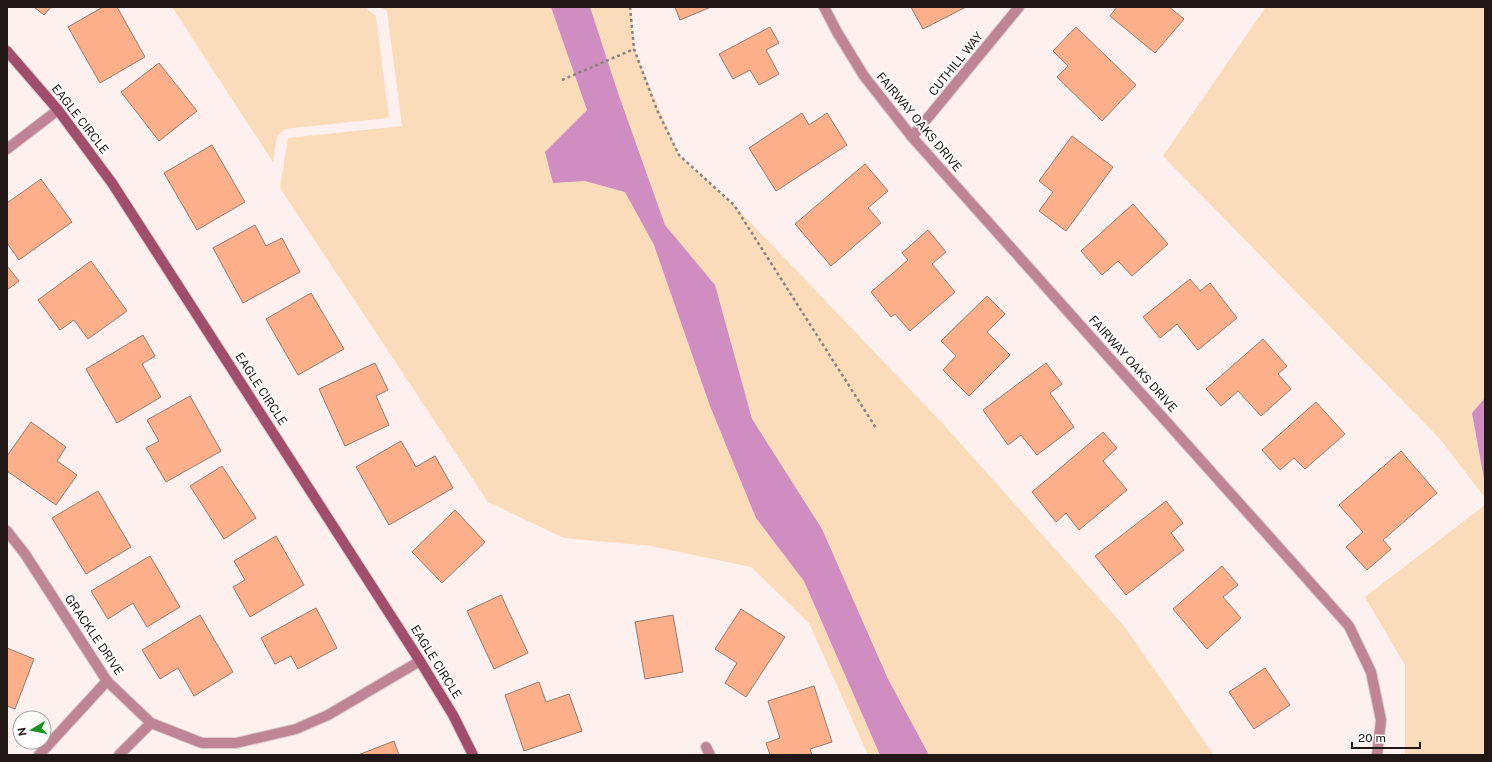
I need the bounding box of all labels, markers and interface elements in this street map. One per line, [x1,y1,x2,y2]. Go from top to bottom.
street label: CUTHILL WAY [926,29,986,99]
street label: FAIRWAY OAKS DRIVE [874,70,964,174]
street label: EAGLE CIRCLE [49,82,111,156]
street label: FAIRWAY OAKS DRIVE [1086,313,1180,415]
street label: EAGLE CIRCLE [232,350,290,428]
street label: GRACKLE DRIVE [62,592,126,678]
street label: EAGLE CIRCLE [408,623,464,701]
north arrow [12,710,52,750]
scale bar [1352,724,1420,750]
text: N [15,726,29,737]
text: 20 m [1358,731,1386,745]

